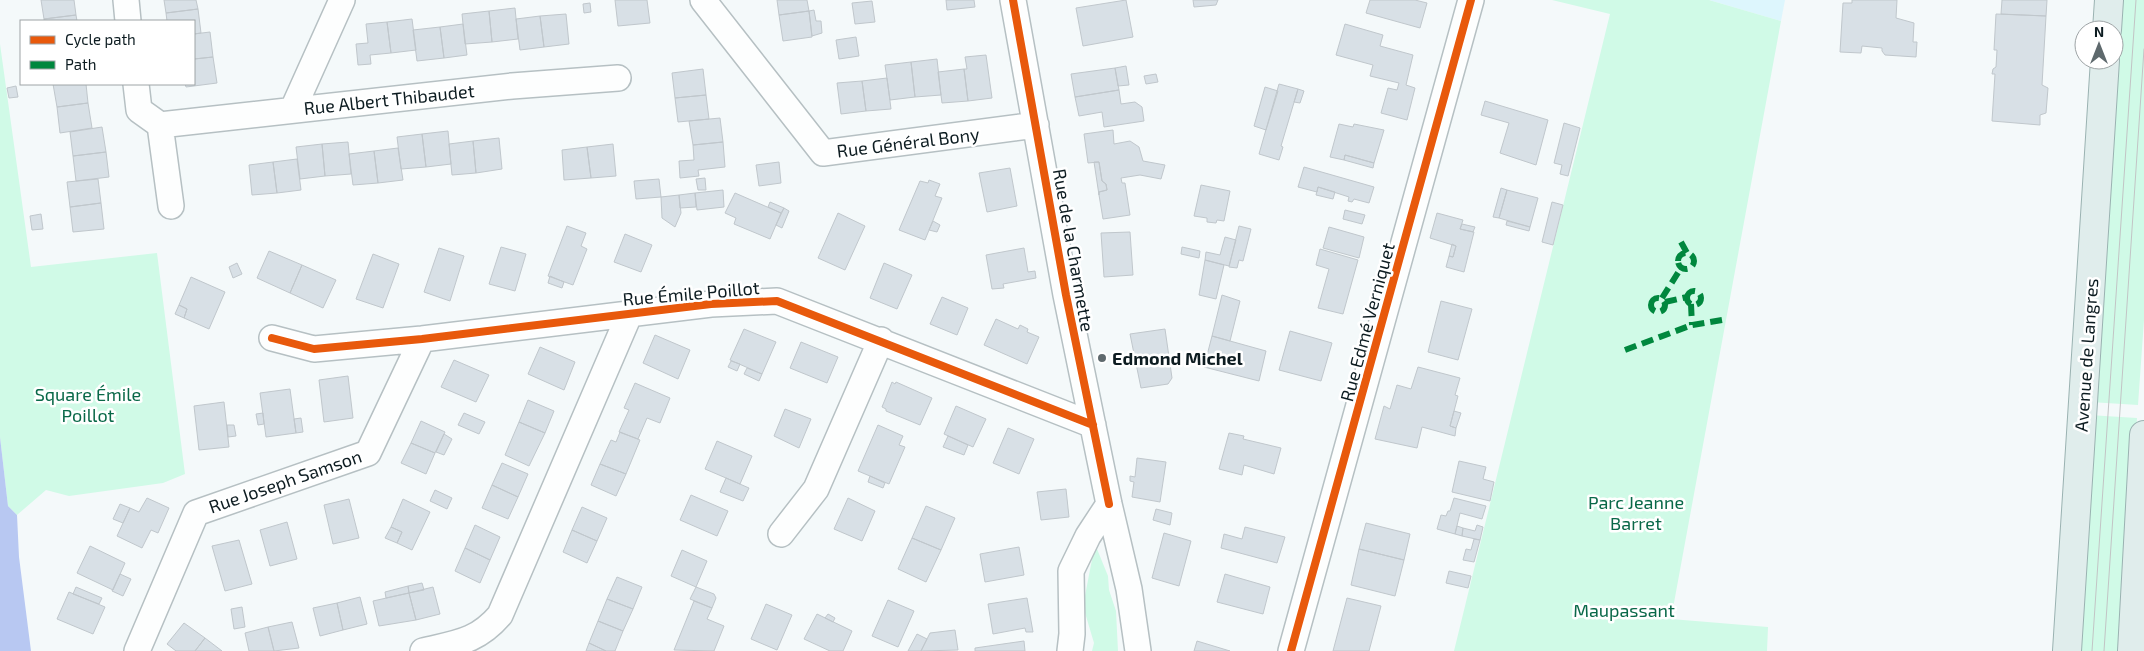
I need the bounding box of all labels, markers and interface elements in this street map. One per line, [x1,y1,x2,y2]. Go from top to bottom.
legend [20,20,195,85]
north arrow [2074,20,2124,70]
text: N [2094,23,2104,40]
text: Cycle path [65,30,136,48]
text: Path [65,55,96,73]
street label: Rue Albert Thibaudet [303,79,476,119]
street label: Rue Général Bony [835,122,981,162]
street label: Rue de la Charmette [1049,167,1099,333]
street label: Rue Edmé Verniquet [1335,240,1399,404]
street label: Rue Émile Poillot [622,276,761,310]
street label: Avenue de Langres [2070,278,2102,432]
place label: Edmond Michel [1112,347,1243,369]
marker: Edmond Michel [1096,352,1108,364]
park label: Square Émile Poillot [35,383,141,426]
street label: Rue Joseph Samson [206,444,364,518]
park label: Parc Jeanne Barret [1588,491,1684,534]
park label: Maupassant [1573,599,1675,621]

